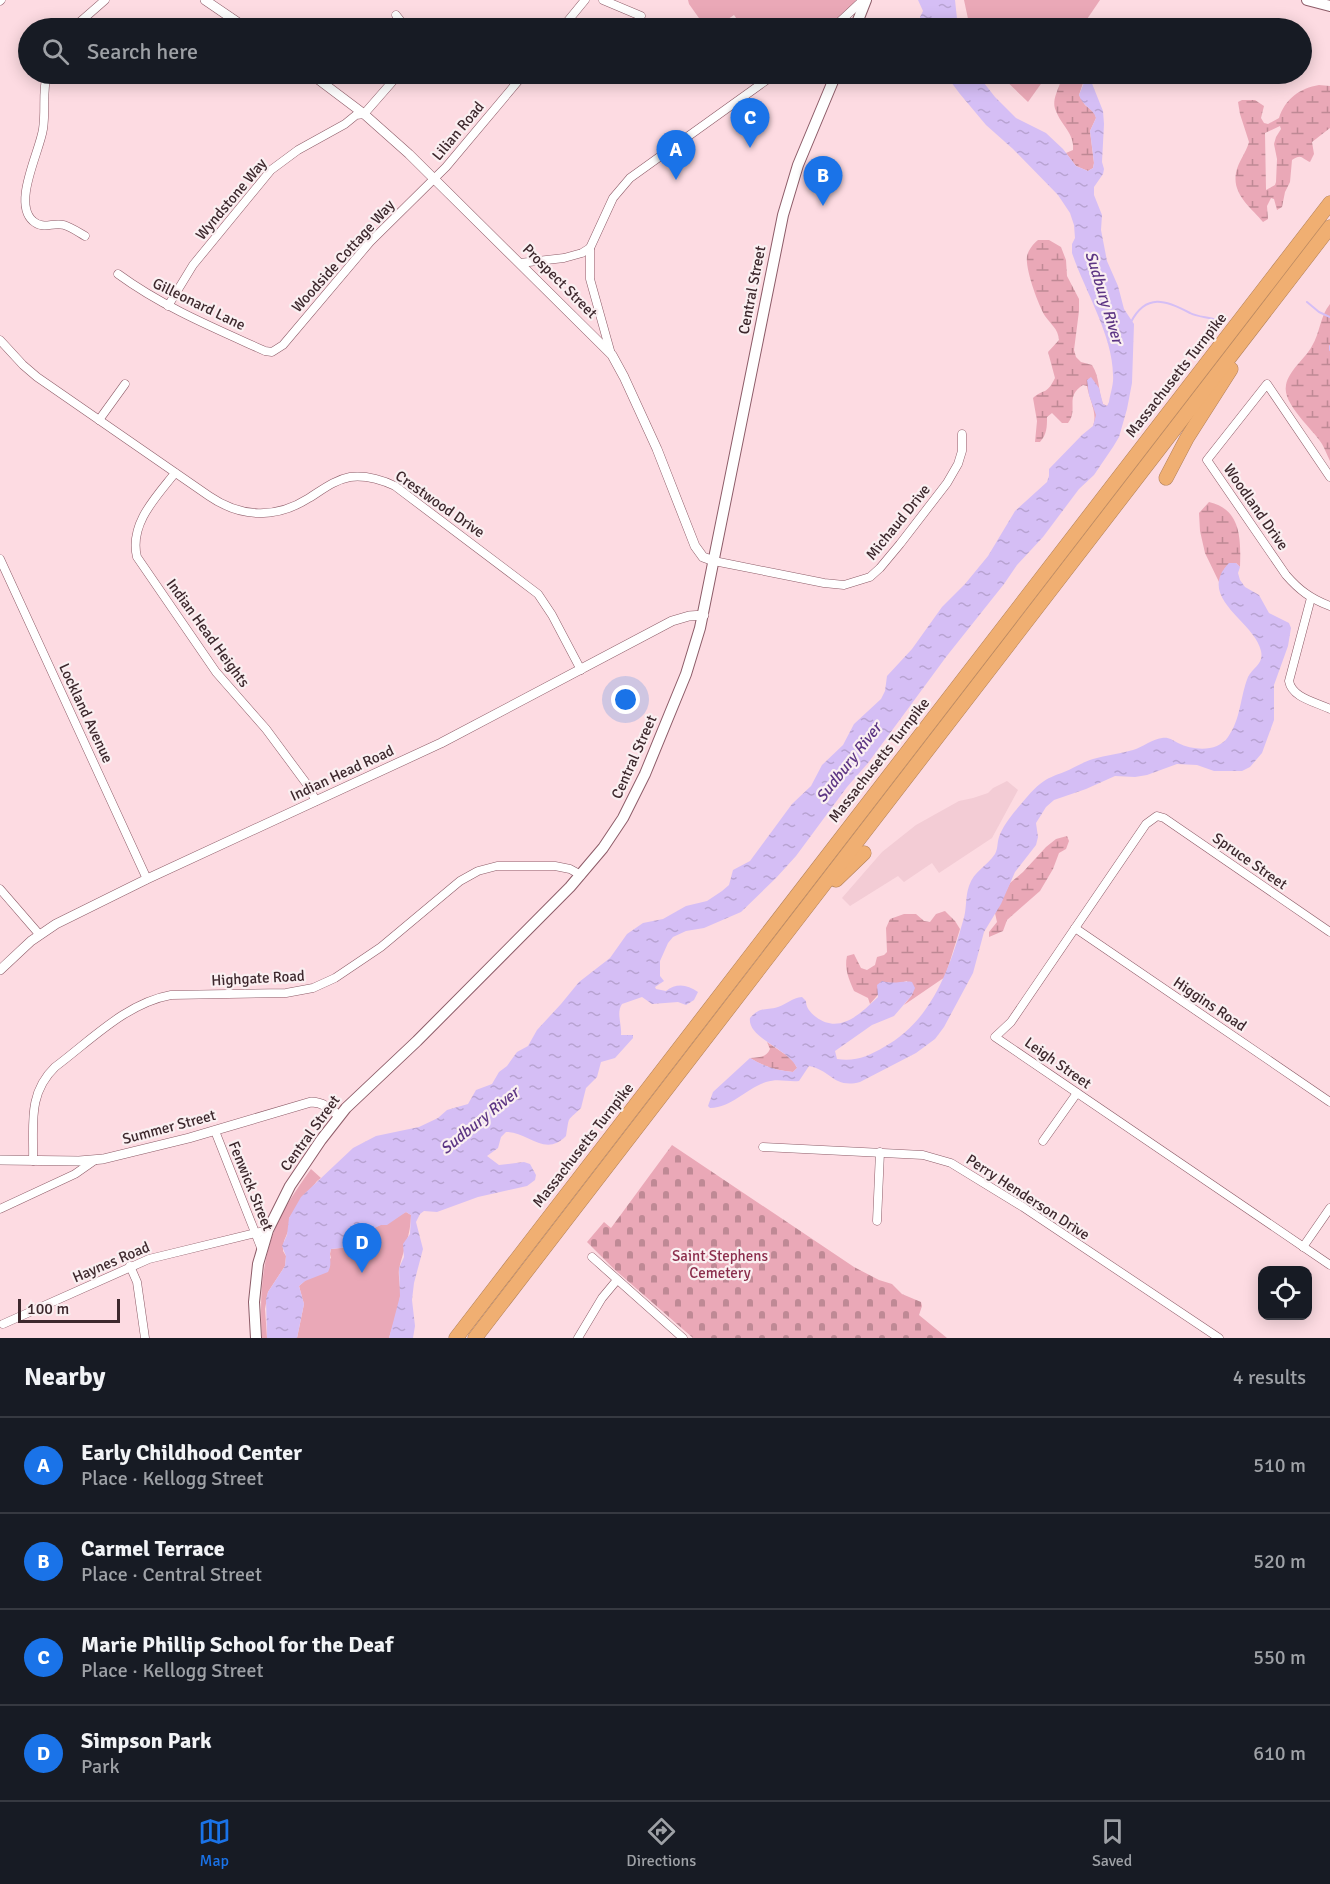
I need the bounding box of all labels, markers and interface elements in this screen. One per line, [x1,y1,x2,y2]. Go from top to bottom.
search box [18,18,1312,84]
icon: search [39,35,72,68]
text: Search here [87,38,198,65]
street label: Lilian Road [428,98,488,164]
pin: C [730,98,770,148]
pin: A [656,130,696,180]
street label: Wyndstone Way [192,155,270,243]
pin: B [804,156,842,206]
street label: Woodside Cottage Way [288,196,398,316]
street label: Prospect Street [519,240,601,322]
street label: Central Street [735,244,769,336]
water label: Sudbury River [1081,249,1128,348]
street label: Gilleonard Lane [150,274,248,334]
street label: Massachusetts Turnpike [1122,309,1230,441]
street label: Woodland Drive [1220,461,1292,553]
street label: Crestwood Drive [392,467,488,541]
street label: Michaud Drive [862,481,934,563]
street label: Indian Head Heights [163,575,254,691]
street label: Lockland Avenue [55,660,117,766]
your location [611,685,640,714]
street label: Massachusetts Turnpike [825,694,933,826]
street label: Central Street [608,712,660,802]
water label: Sudbury River [812,717,887,806]
street label: Indian Head Road [287,741,397,805]
street label: Spruce Street [1209,829,1291,893]
street label: Highgate Road [211,967,305,989]
street label: Higgins Road [1170,973,1250,1035]
street label: Leigh Street [1021,1033,1095,1093]
street label: Massachusetts Turnpike [529,1079,637,1211]
water label: Sudbury River [436,1082,525,1159]
street label: Central Street [276,1091,344,1175]
street label: Summer Street [120,1106,218,1148]
street label: Fenwick Street [225,1139,277,1233]
street label: Perry Henderson Drive [963,1150,1093,1244]
pin: D [342,1224,382,1273]
street label: Haynes Road [70,1238,152,1286]
park label: Saint Stephens Cemetery [672,1247,768,1282]
map controls [1258,1266,1312,1320]
button: locate [1258,1266,1312,1320]
scale bar [18,1296,120,1324]
text: 100 m [27,1299,69,1319]
text: Nearby [24,1361,105,1393]
text: 4 results [1233,1365,1306,1390]
text: Early Childhood Center [81,1439,302,1466]
text: A [37,1453,50,1478]
text: 510 m [1253,1453,1306,1478]
text: Place · Kellogg Street [81,1466,263,1491]
text: Carmel Terrace [81,1535,225,1562]
text: B [37,1549,50,1574]
text: 520 m [1253,1549,1306,1574]
text: Place · Central Street [81,1562,262,1587]
text: Marie Phillip School for the Deaf [81,1631,393,1658]
text: C [37,1645,50,1670]
text: 550 m [1253,1645,1306,1670]
text: Place · Kellogg Street [81,1658,263,1683]
text: Simpson Park [81,1727,212,1754]
text: D [37,1741,50,1766]
text: 610 m [1253,1741,1306,1766]
text: Park [81,1754,119,1779]
tab: Map [198,1815,231,1871]
tab: Directions [626,1815,696,1871]
tab: Saved [1092,1815,1132,1871]

